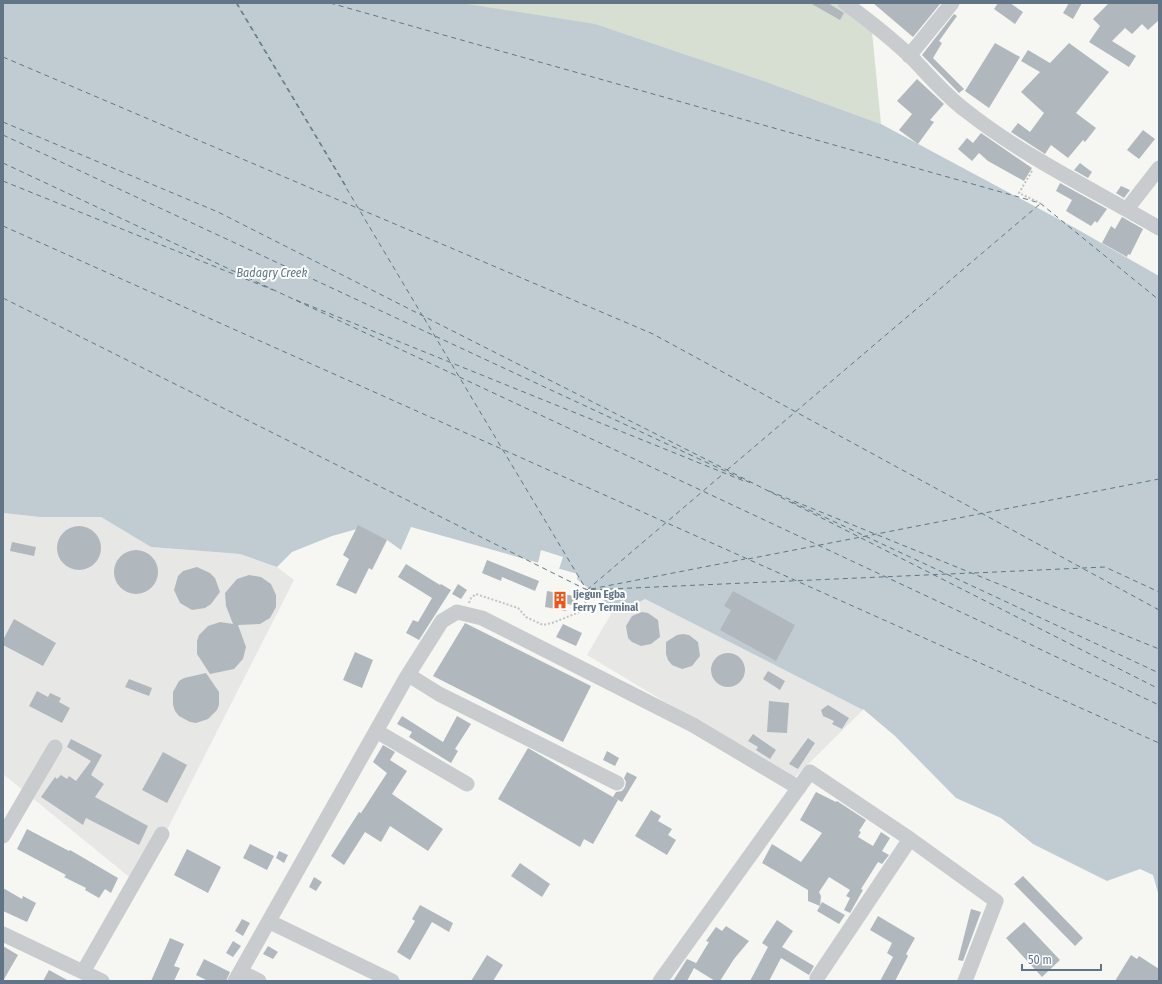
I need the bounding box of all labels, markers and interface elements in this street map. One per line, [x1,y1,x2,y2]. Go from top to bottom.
water label: Badagry Creek [237,266,308,280]
place label: Ijegun Egba Ferry Terminal [573,588,639,614]
building icon: Ijegun Egba Ferry Terminal [550,590,570,610]
scale bar [1022,946,1101,972]
text: 50 m [1028,953,1052,967]

